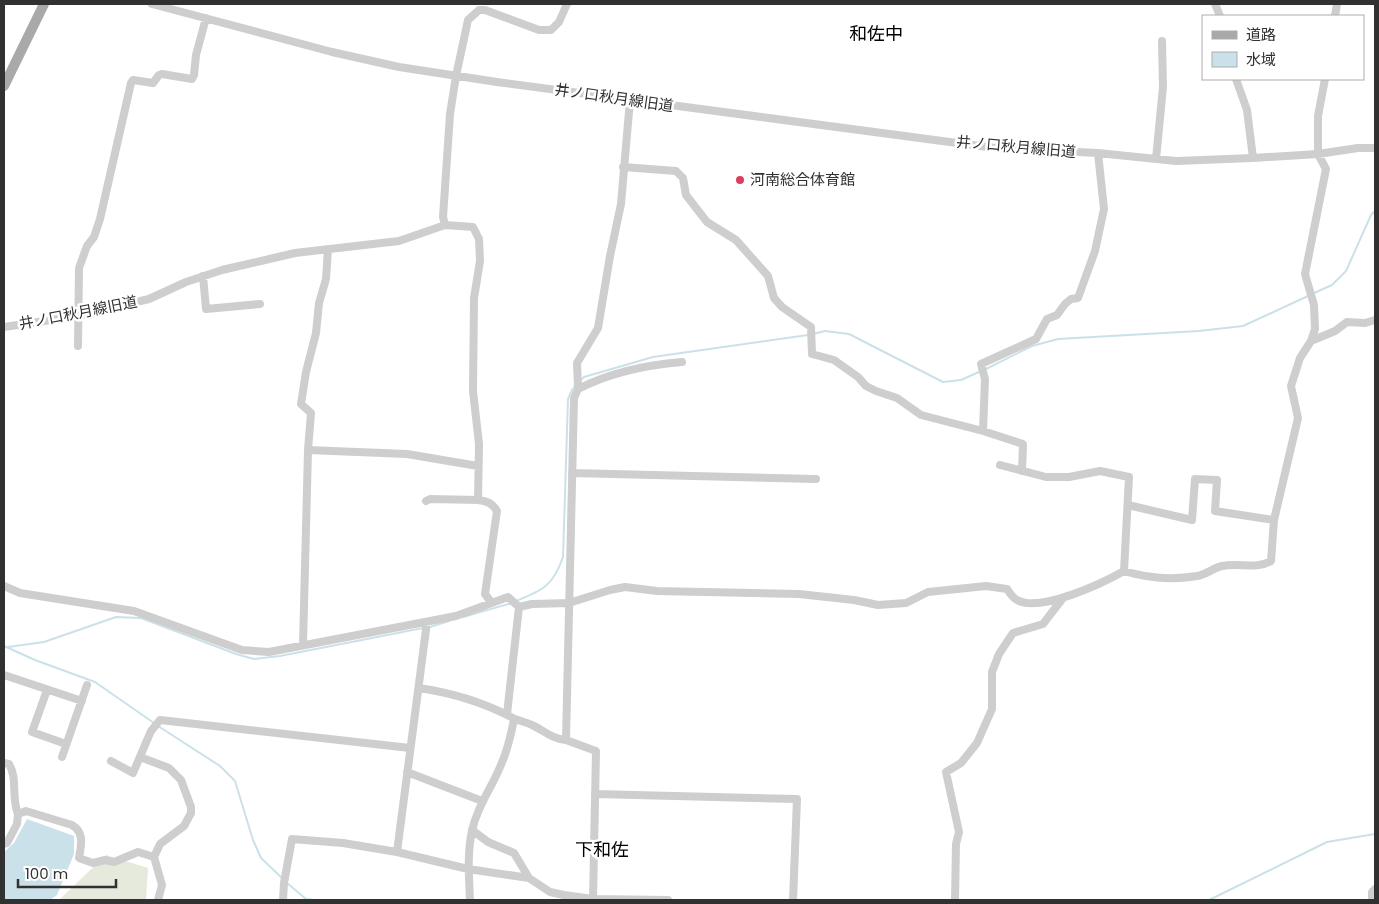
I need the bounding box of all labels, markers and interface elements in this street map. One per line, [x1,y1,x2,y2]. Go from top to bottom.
legend [1202,15,1364,80]
district label: 和佐中 [849,21,903,46]
text: 道路 [1246,24,1276,45]
text: 水域 [1246,49,1276,70]
street label: 井ノ口秋月線旧道 [553,79,675,116]
street label: 井ノ口秋月線旧道 [955,131,1077,162]
place label: 河南総合体育館 [750,169,855,190]
marker: 河南総合体育館 [734,174,746,186]
street label: 井ノ口秋月線旧道 [17,291,139,334]
district label: 下和佐 [575,837,629,862]
scale bar [18,856,115,888]
text: 100 m [25,863,68,884]

